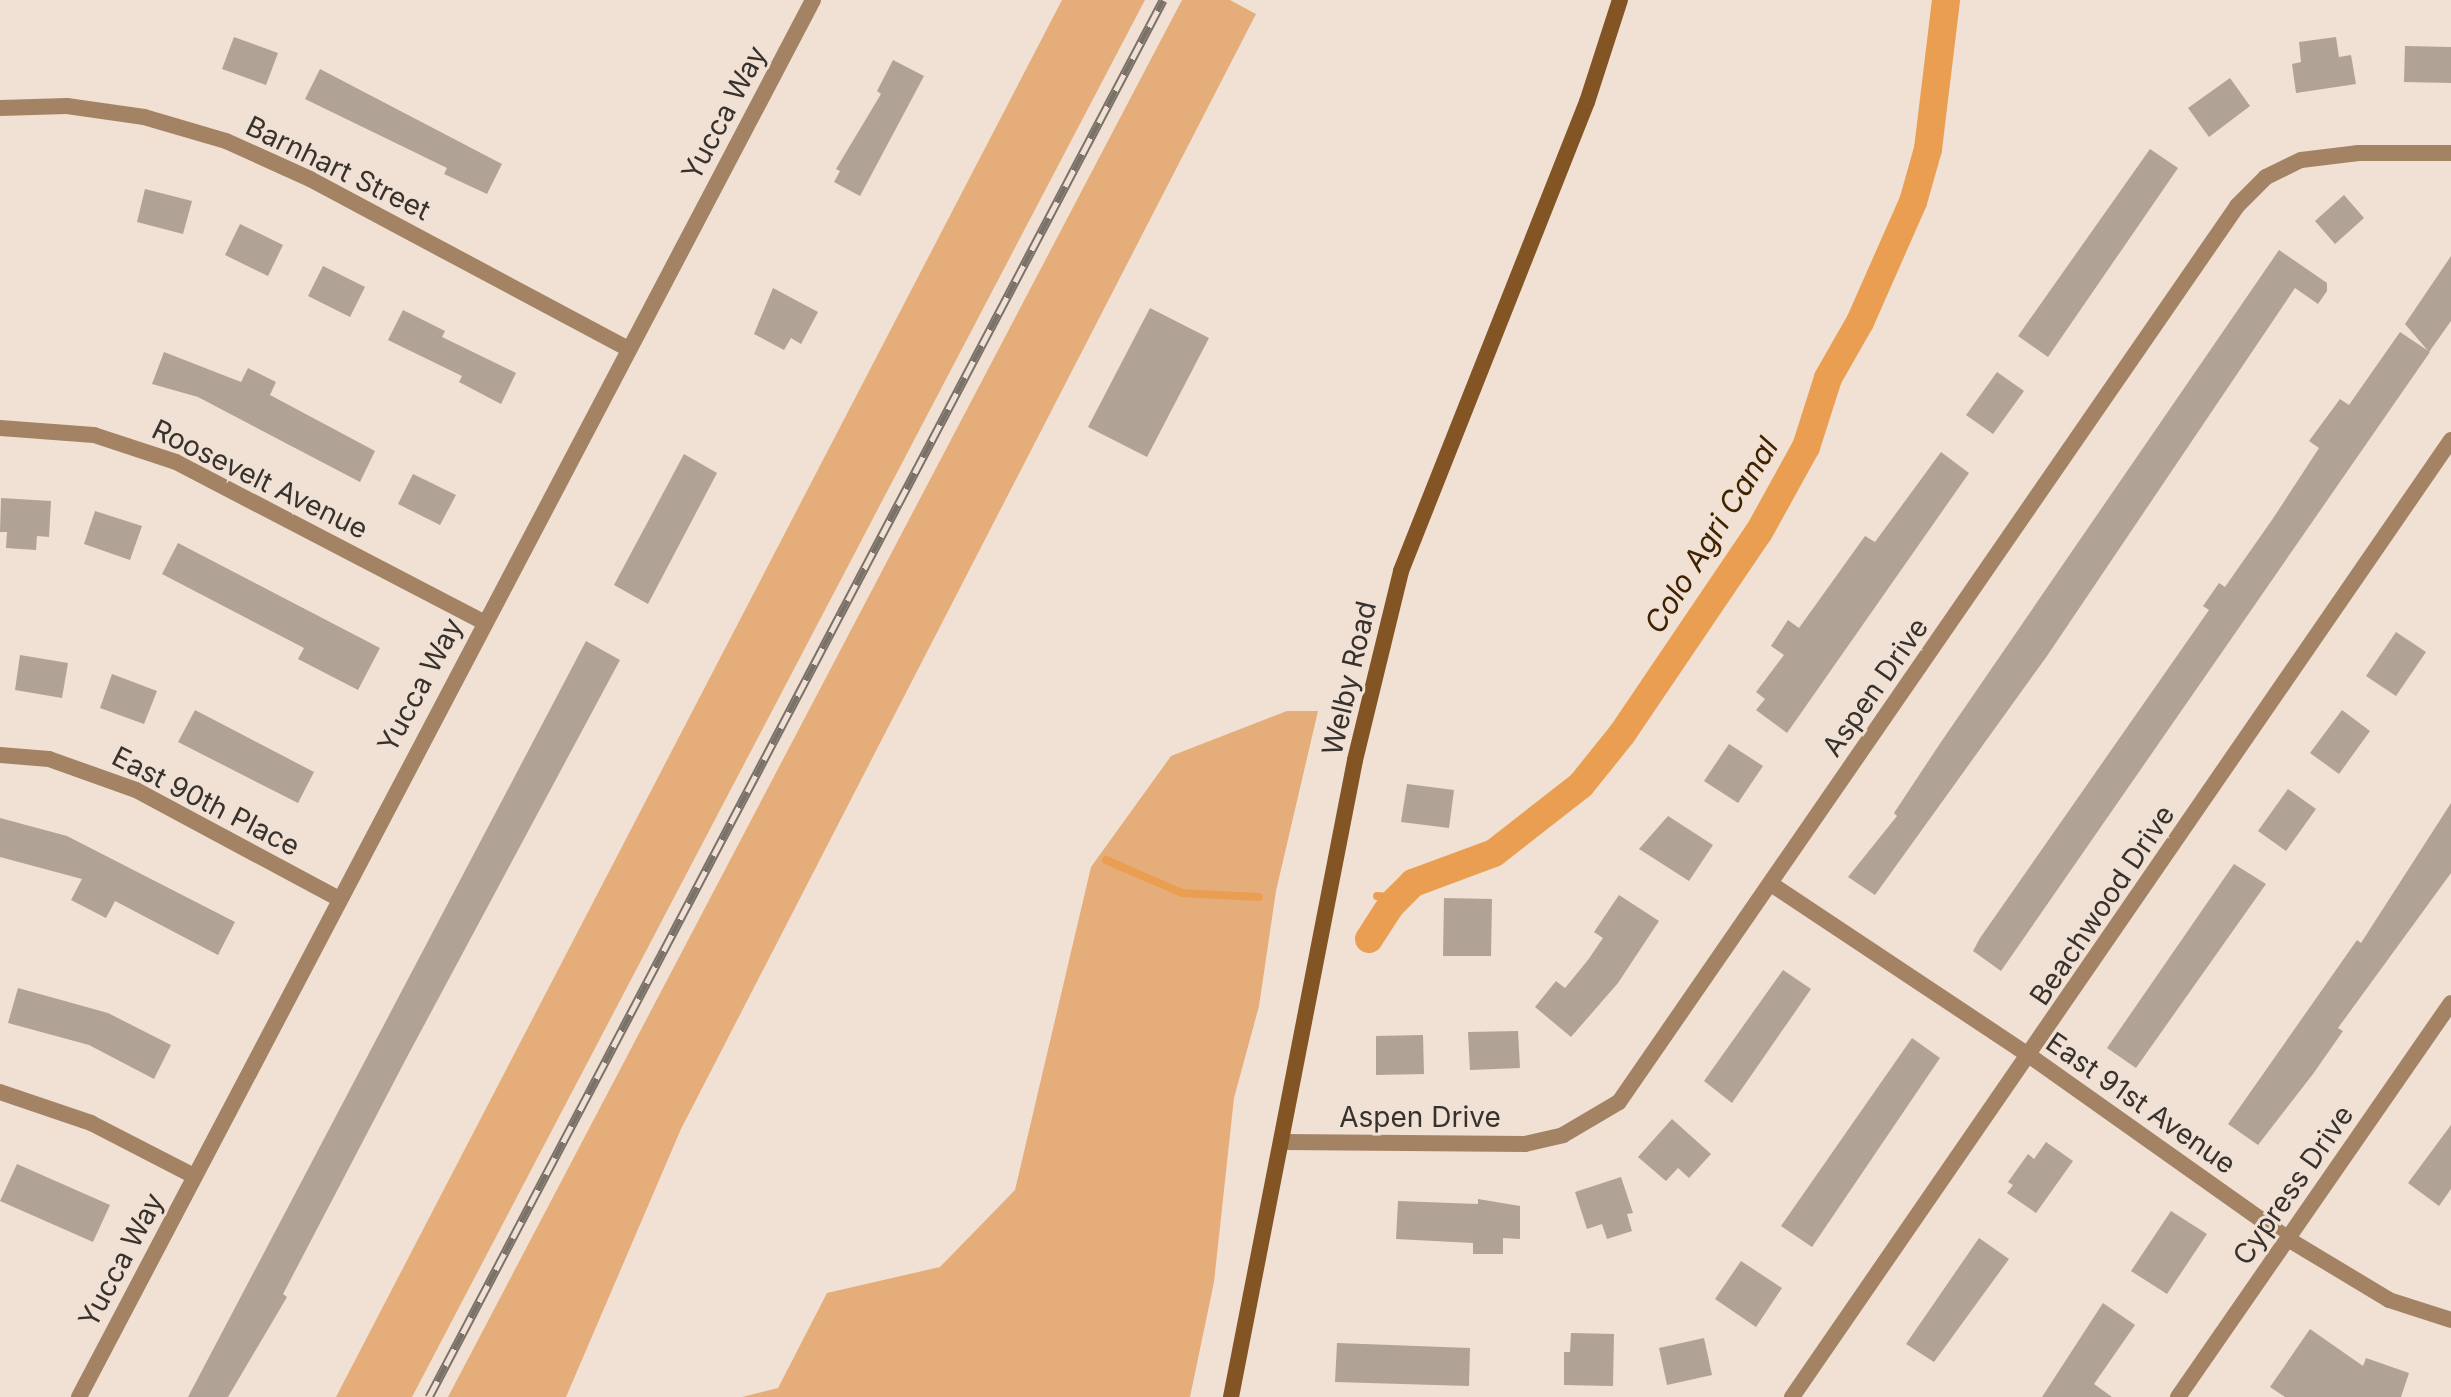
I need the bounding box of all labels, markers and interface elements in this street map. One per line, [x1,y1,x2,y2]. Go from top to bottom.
street label: Yucca Way [675,40,773,186]
street label: Barnhart Street [240,109,436,227]
street label: Roosevelt Avenue [147,412,373,546]
water label: Colo Agri Canal [1636,431,1786,639]
street label: Welby Road [1315,598,1383,758]
street label: Aspen Drive [1815,611,1935,763]
street label: Yucca Way [371,612,469,758]
street label: East 90th Place [107,739,305,863]
street label: Beachwood Drive [2023,799,2181,1011]
street label: East 91st Avenue [2040,1025,2242,1181]
street label: Cypress Drive [2226,1099,2360,1271]
street label: Aspen Drive [1339,1100,1501,1134]
street label: Yucca Way [72,1187,170,1333]

